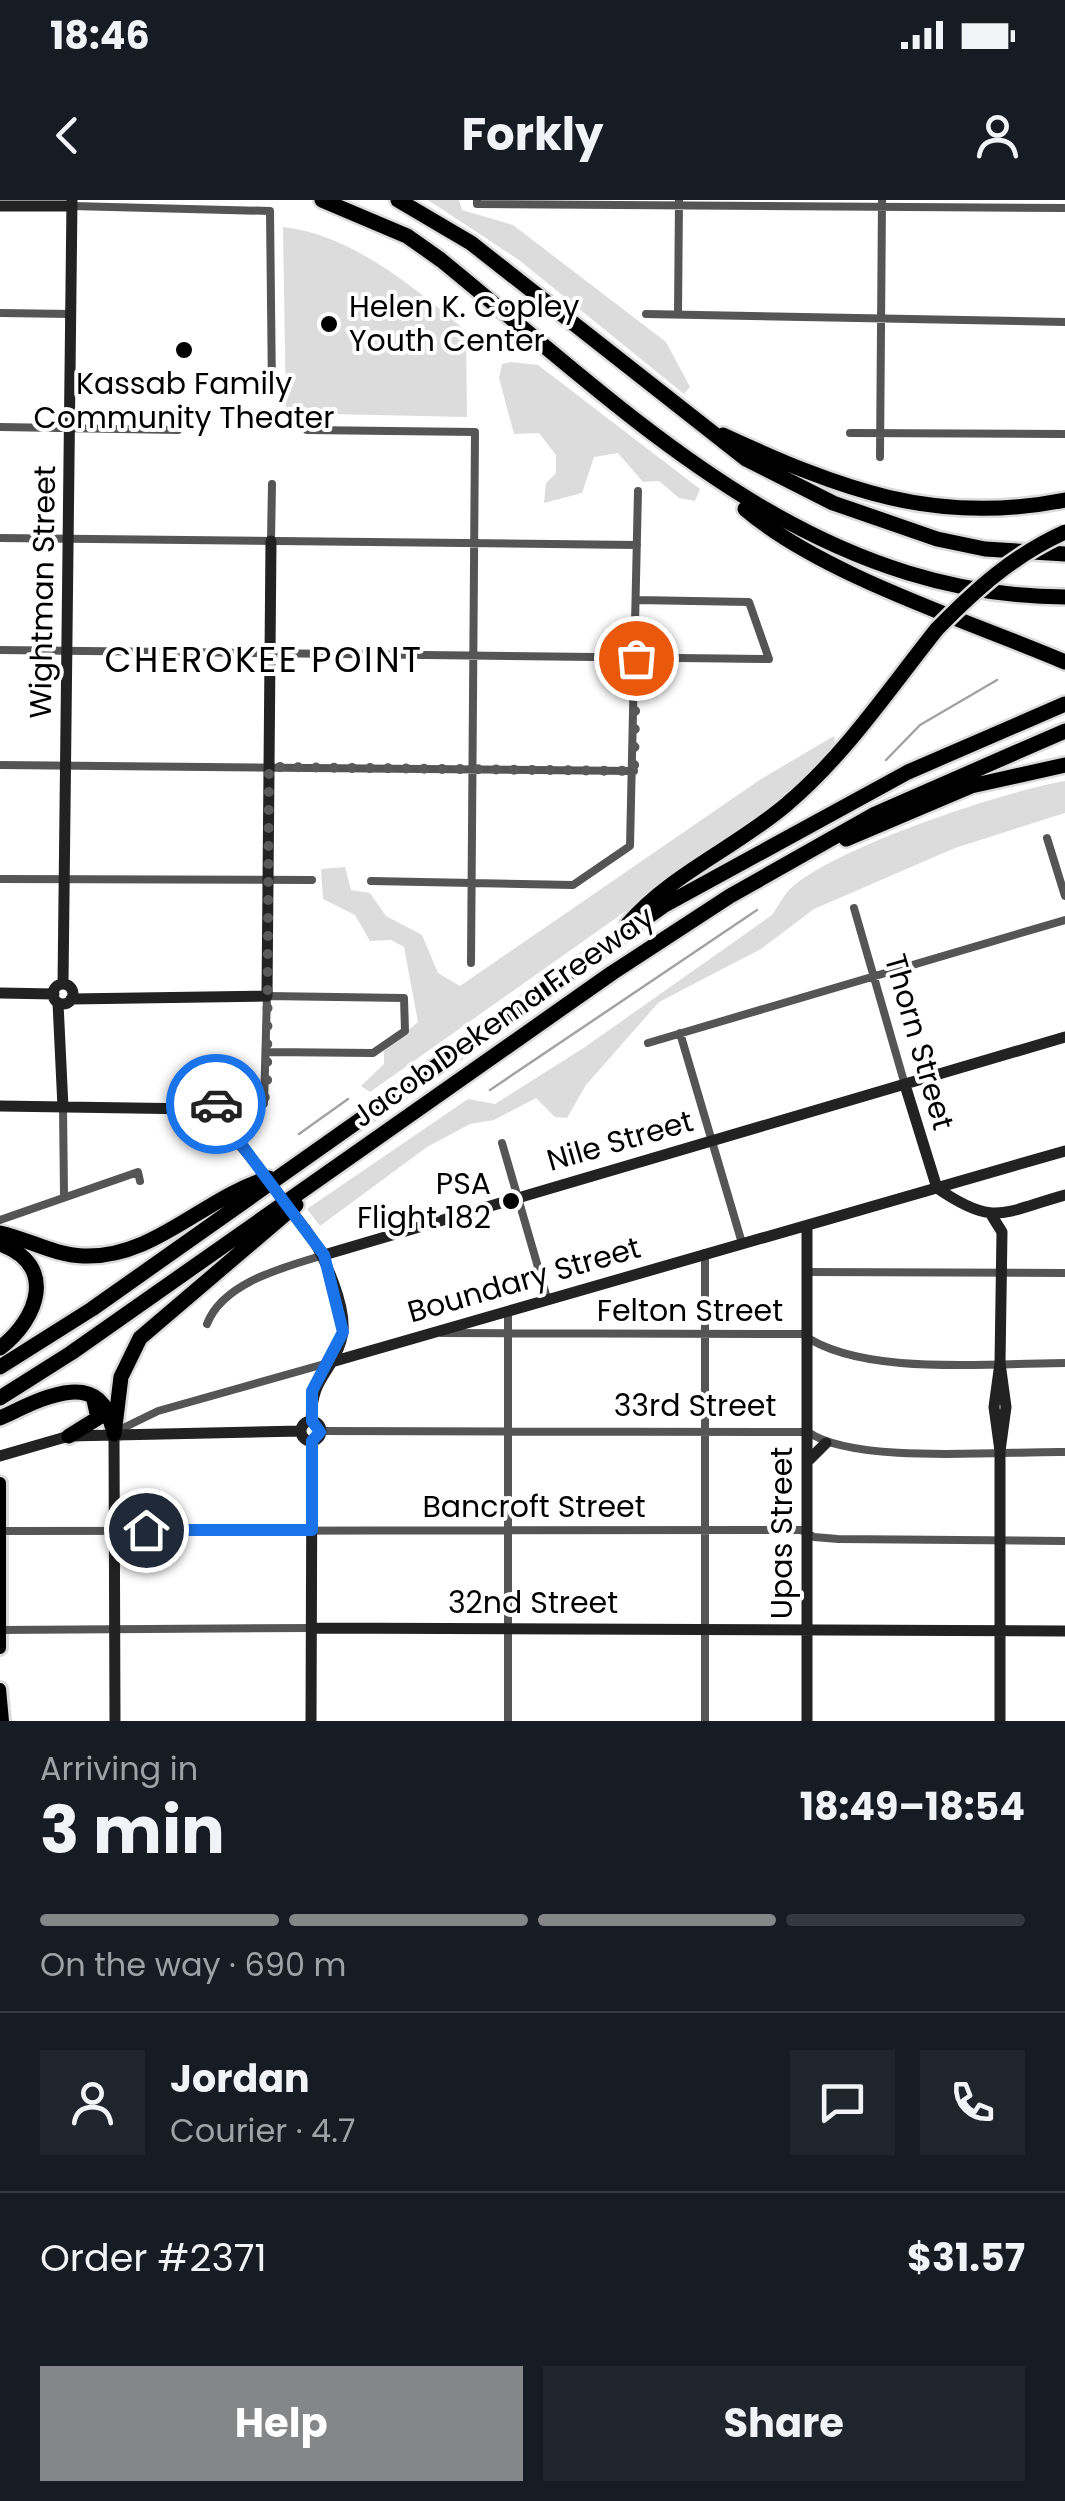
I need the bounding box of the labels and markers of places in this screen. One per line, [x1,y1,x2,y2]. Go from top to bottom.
place label: Helen K. Copley Youth Center [349,285,579,362]
marker: Helen K. Copley Youth Center [318,313,340,335]
marker: Kassab Family Community Theater [173,339,195,361]
place label: Kassab Family Community Theater [34,362,334,439]
pin [594,616,679,701]
place label: PSA Flight 182 [357,1162,491,1239]
marker: PSA Flight 182 [500,1190,522,1212]
pin [104,1488,189,1573]

